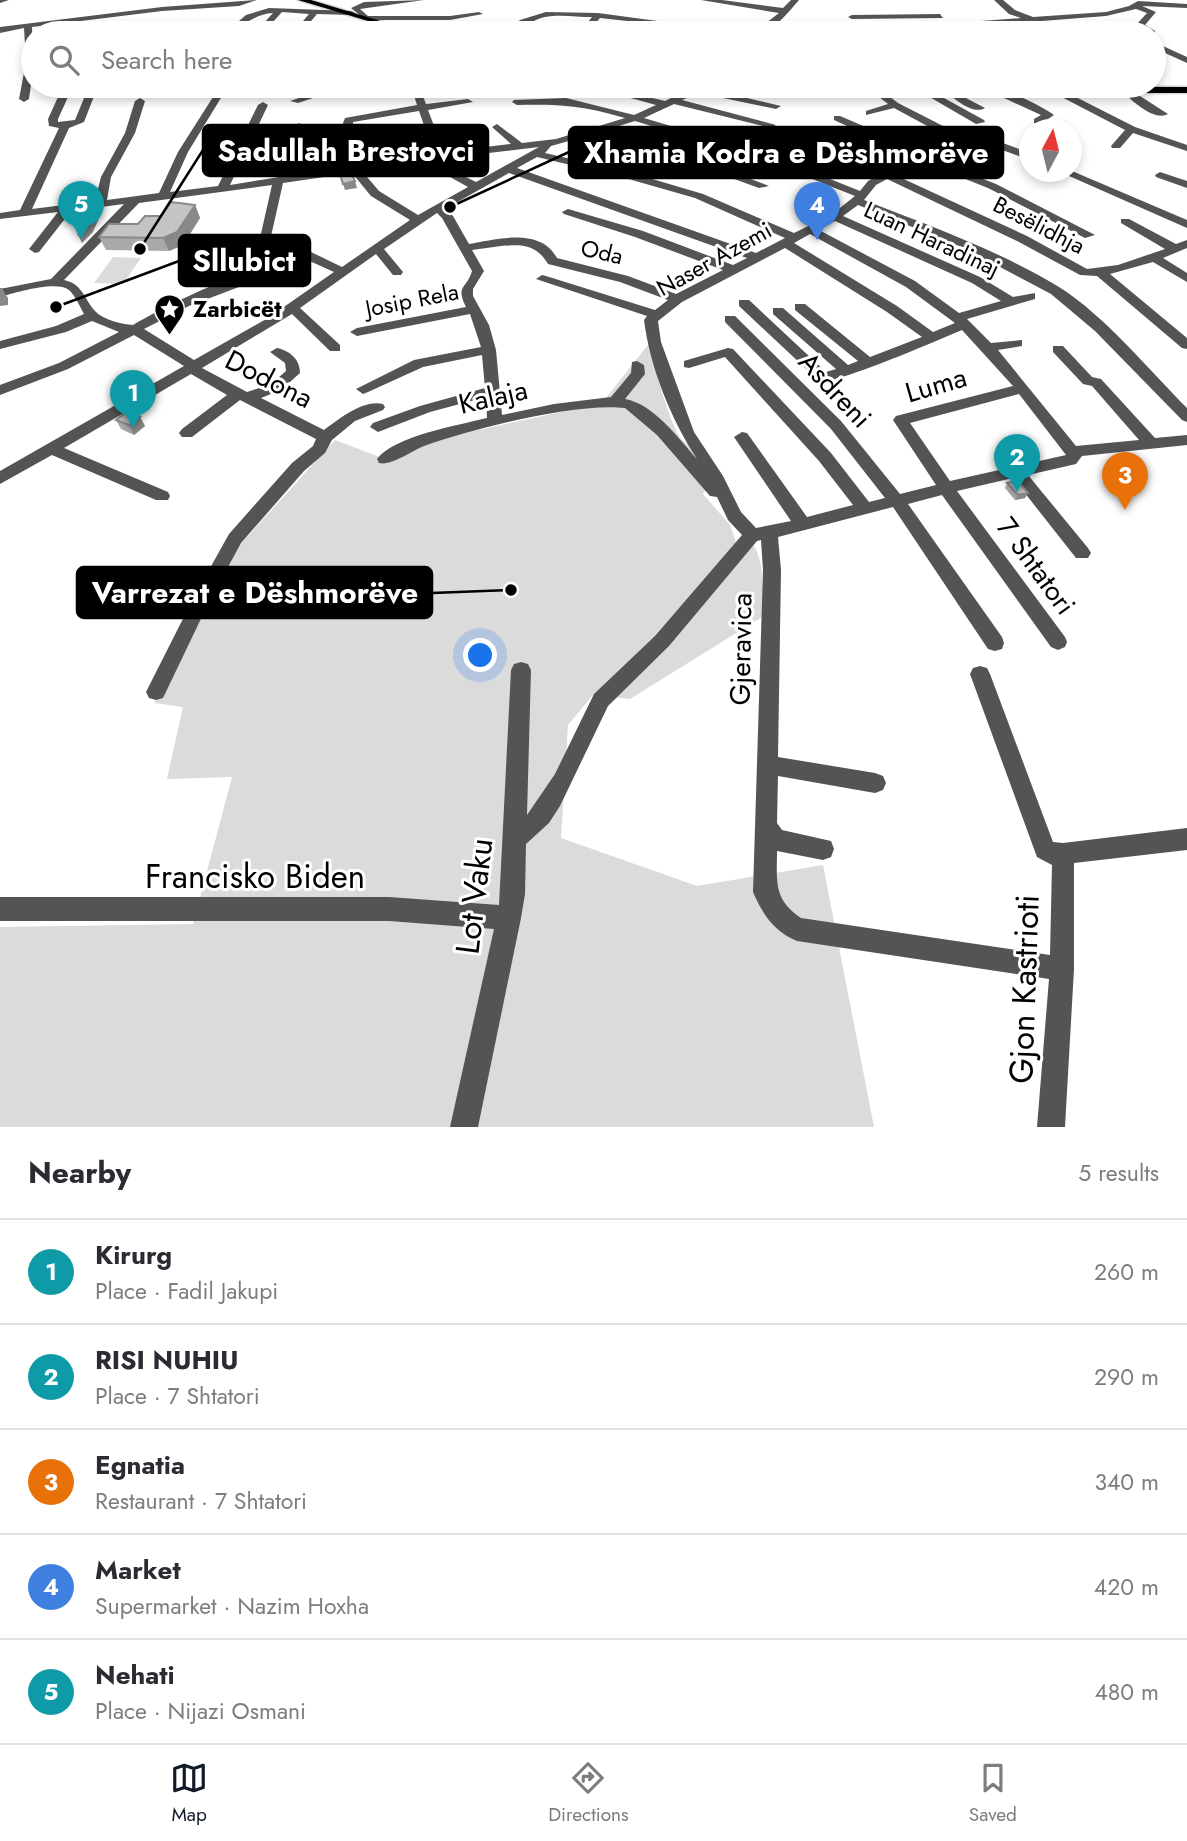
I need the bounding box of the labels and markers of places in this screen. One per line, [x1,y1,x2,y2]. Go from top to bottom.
callout: Sadullah Brestovci [203,125,488,176]
callout: Xhamia Kodra e Dëshmorëve [569,127,1003,178]
pin: 5 [58,181,104,239]
pin: 4 [794,182,840,240]
callout: Sllubict [179,235,310,286]
place icon: Zarbicët [153,292,187,336]
place label: Zarbicët [193,292,282,326]
pin: 1 [110,370,156,428]
pin: 2 [994,434,1040,492]
pin: 3 [1102,452,1148,510]
callout: Varrezat e Dëshmorëve [77,567,432,618]

